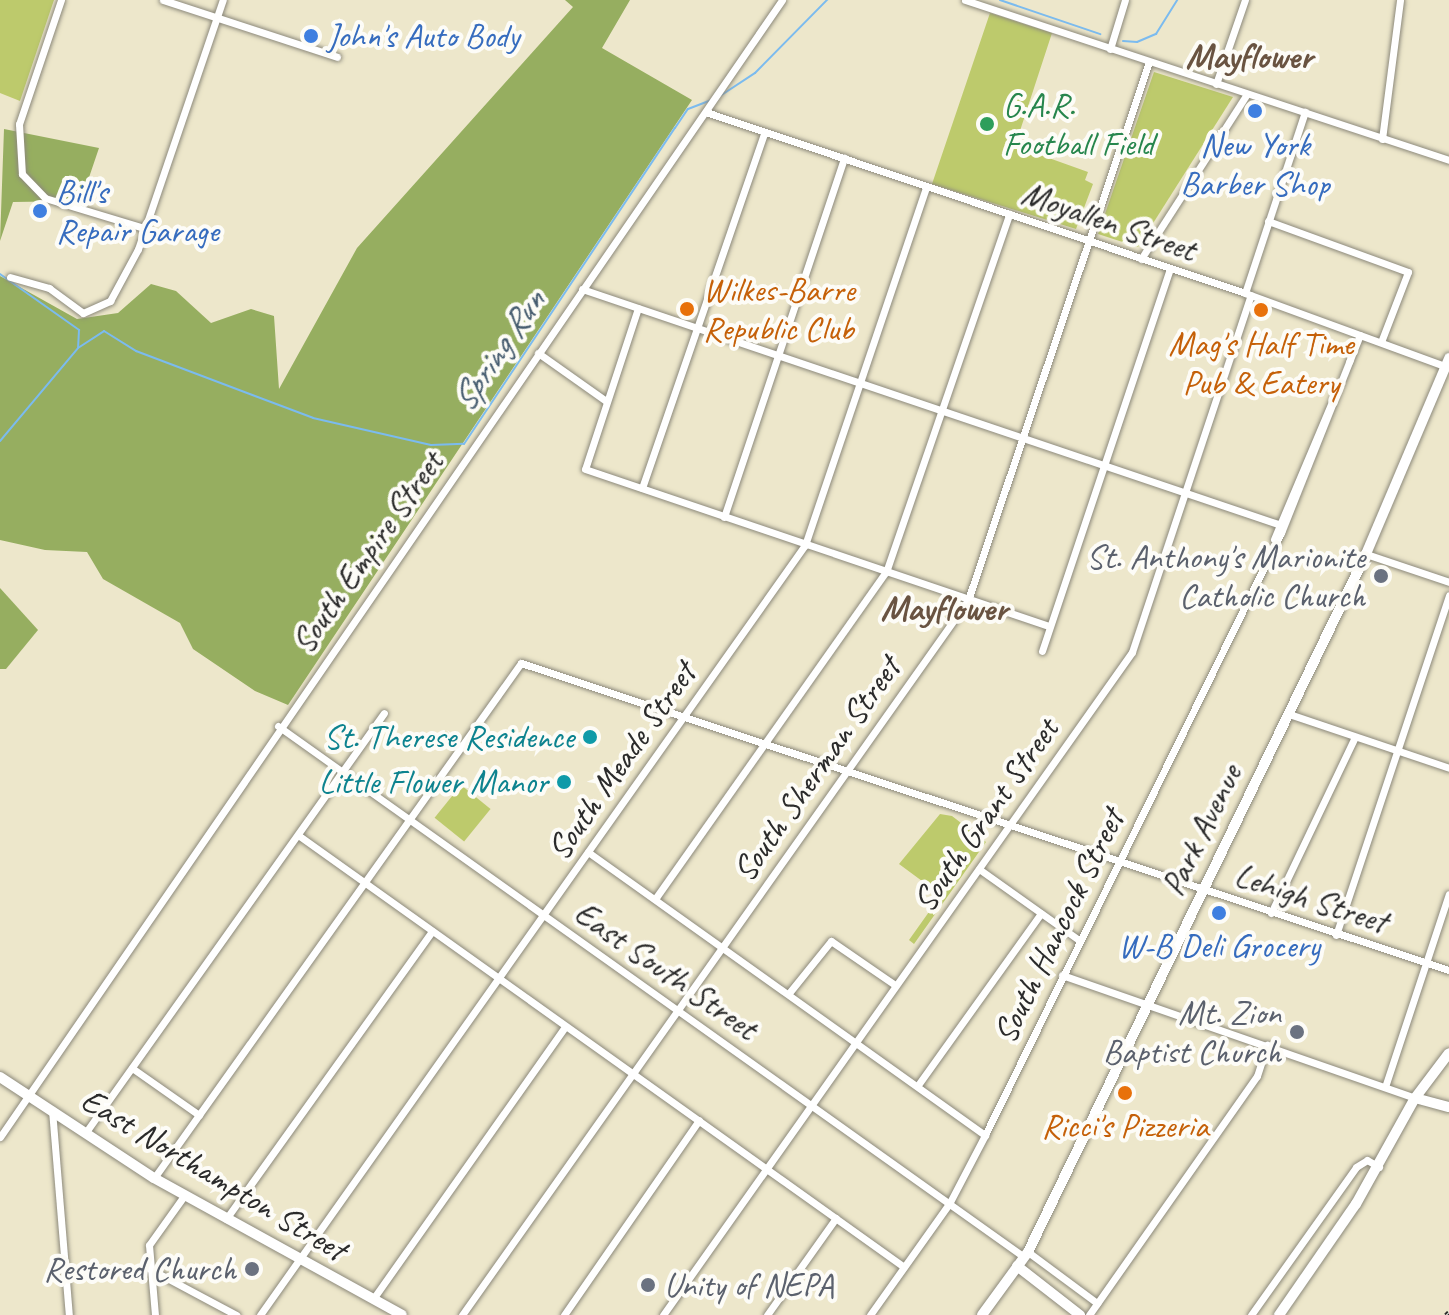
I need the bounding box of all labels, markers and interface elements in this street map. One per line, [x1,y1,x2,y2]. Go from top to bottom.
place label: John's Auto Body [327,16,519,56]
marker: John's Auto Body [302,27,320,45]
district label: Mayflower [1185,35,1313,79]
place label: G.A.R. Football Field [1003,84,1154,164]
marker: New York Barber Shop [1246,102,1264,120]
marker: G.A.R. Football Field [978,115,996,133]
place label: New York Barber Shop [1181,124,1329,204]
place label: Bill's Repair Garage [56,171,219,250]
street label: Moyallen Street [1017,172,1201,270]
marker: Bill's Repair Garage [31,202,49,220]
place label: Wilkes-Barre Republic Club [703,269,855,348]
water label: Spring Run [442,282,554,420]
marker: Wilkes-Barre Republic Club [678,300,696,318]
marker: Mag's Half Time Pub & Eatery [1252,301,1270,319]
place label: Mag's Half Time Pub & Eatery [1168,323,1354,402]
street label: South Empire Street [282,443,452,661]
place label: St. Anthony's Marionite Catholic Church [1086,536,1365,616]
marker: St. Anthony's Marionite Catholic Church [1372,567,1390,585]
district label: Mayflower [880,587,1008,631]
street label: South Sherman Street [724,650,908,888]
street label: South Meade Street [538,654,704,868]
street label: South Grant Street [903,710,1067,920]
place label: St. Therese Residence [324,717,574,757]
marker: St. Therese Residence [581,728,599,746]
street label: Park Avenue [1152,758,1250,902]
place label: Little Flower Manor [317,762,548,802]
marker: Little Flower Manor [555,773,573,791]
street label: South Hancock Street [983,802,1133,1050]
street label: Lehigh Street [1230,854,1392,942]
street label: East South Street [567,892,765,1048]
marker: W-B Deli Grocery [1210,904,1228,922]
place label: W-B Deli Grocery [1119,926,1319,966]
place label: Mt. Zion Baptist Church [1102,992,1281,1072]
marker: Mt. Zion Baptist Church [1288,1023,1306,1041]
street label: East Northampton Street [74,1079,354,1269]
marker: Ricci's Pizzeria [1116,1084,1134,1102]
place label: Ricci's Pizzeria [1041,1106,1209,1146]
place label: Restored Church [42,1249,236,1289]
marker: Restored Church [243,1260,261,1278]
place label: Unity of NEPA [664,1265,833,1305]
marker: Unity of NEPA [639,1276,657,1294]

